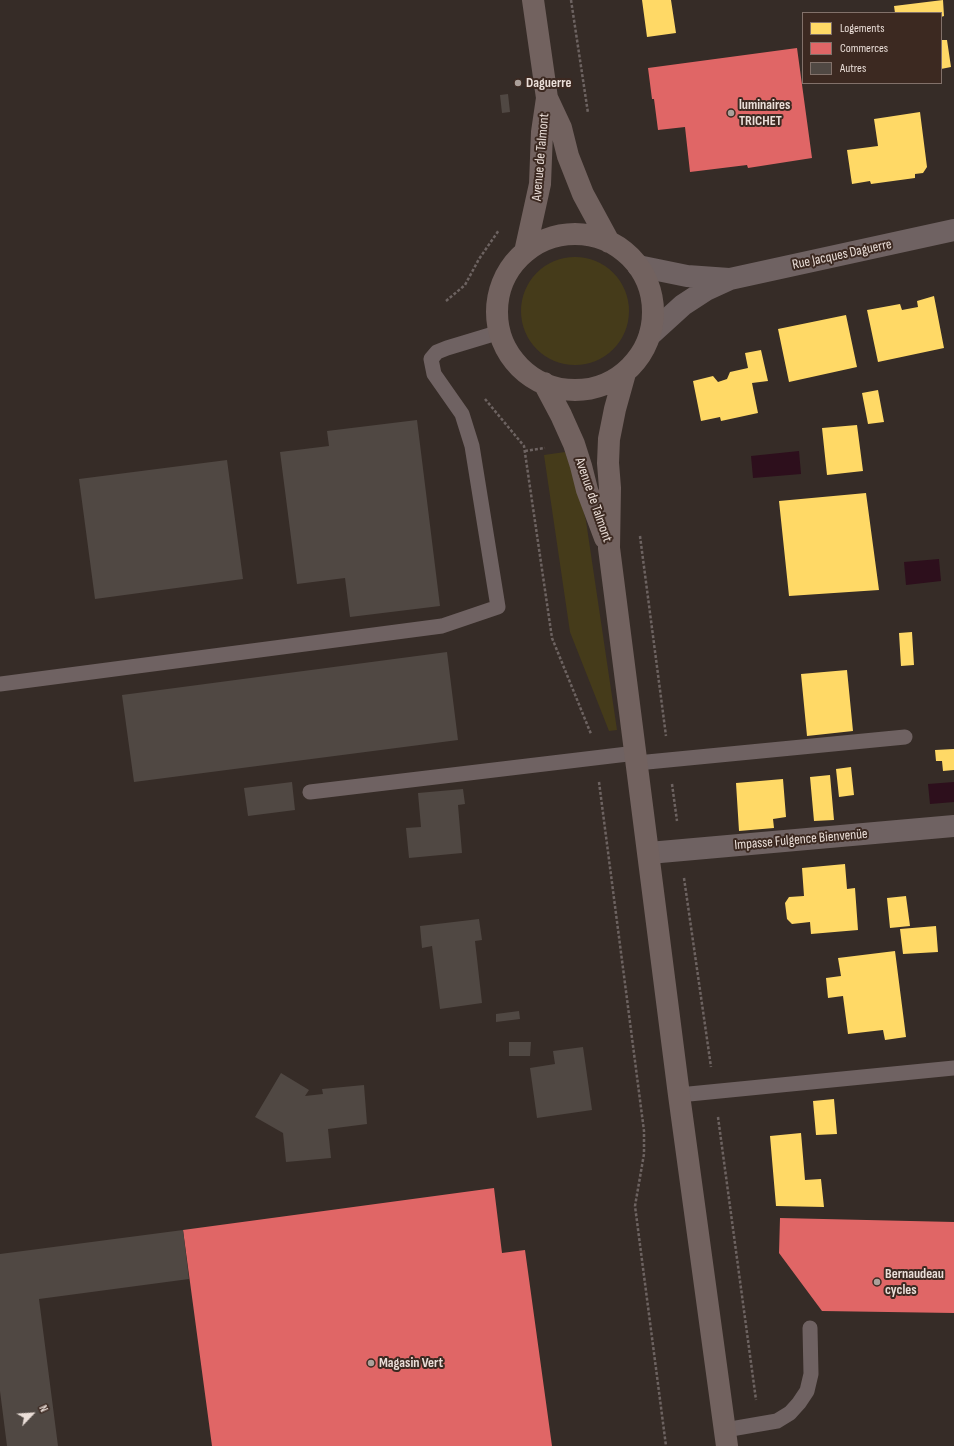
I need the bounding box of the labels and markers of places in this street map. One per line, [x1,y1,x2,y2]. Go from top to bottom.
place label: Daguerre [526,75,571,91]
marker: Daguerre [513,78,523,88]
place label: luminaires TRICHET [739,97,790,130]
marker: luminaires TRICHET [726,108,736,118]
place label: Bernaudeau cycles [885,1266,944,1298]
marker: Bernaudeau cycles [872,1277,882,1287]
place label: Magasin Vert [379,1355,443,1371]
marker: Magasin Vert [366,1358,376,1368]

